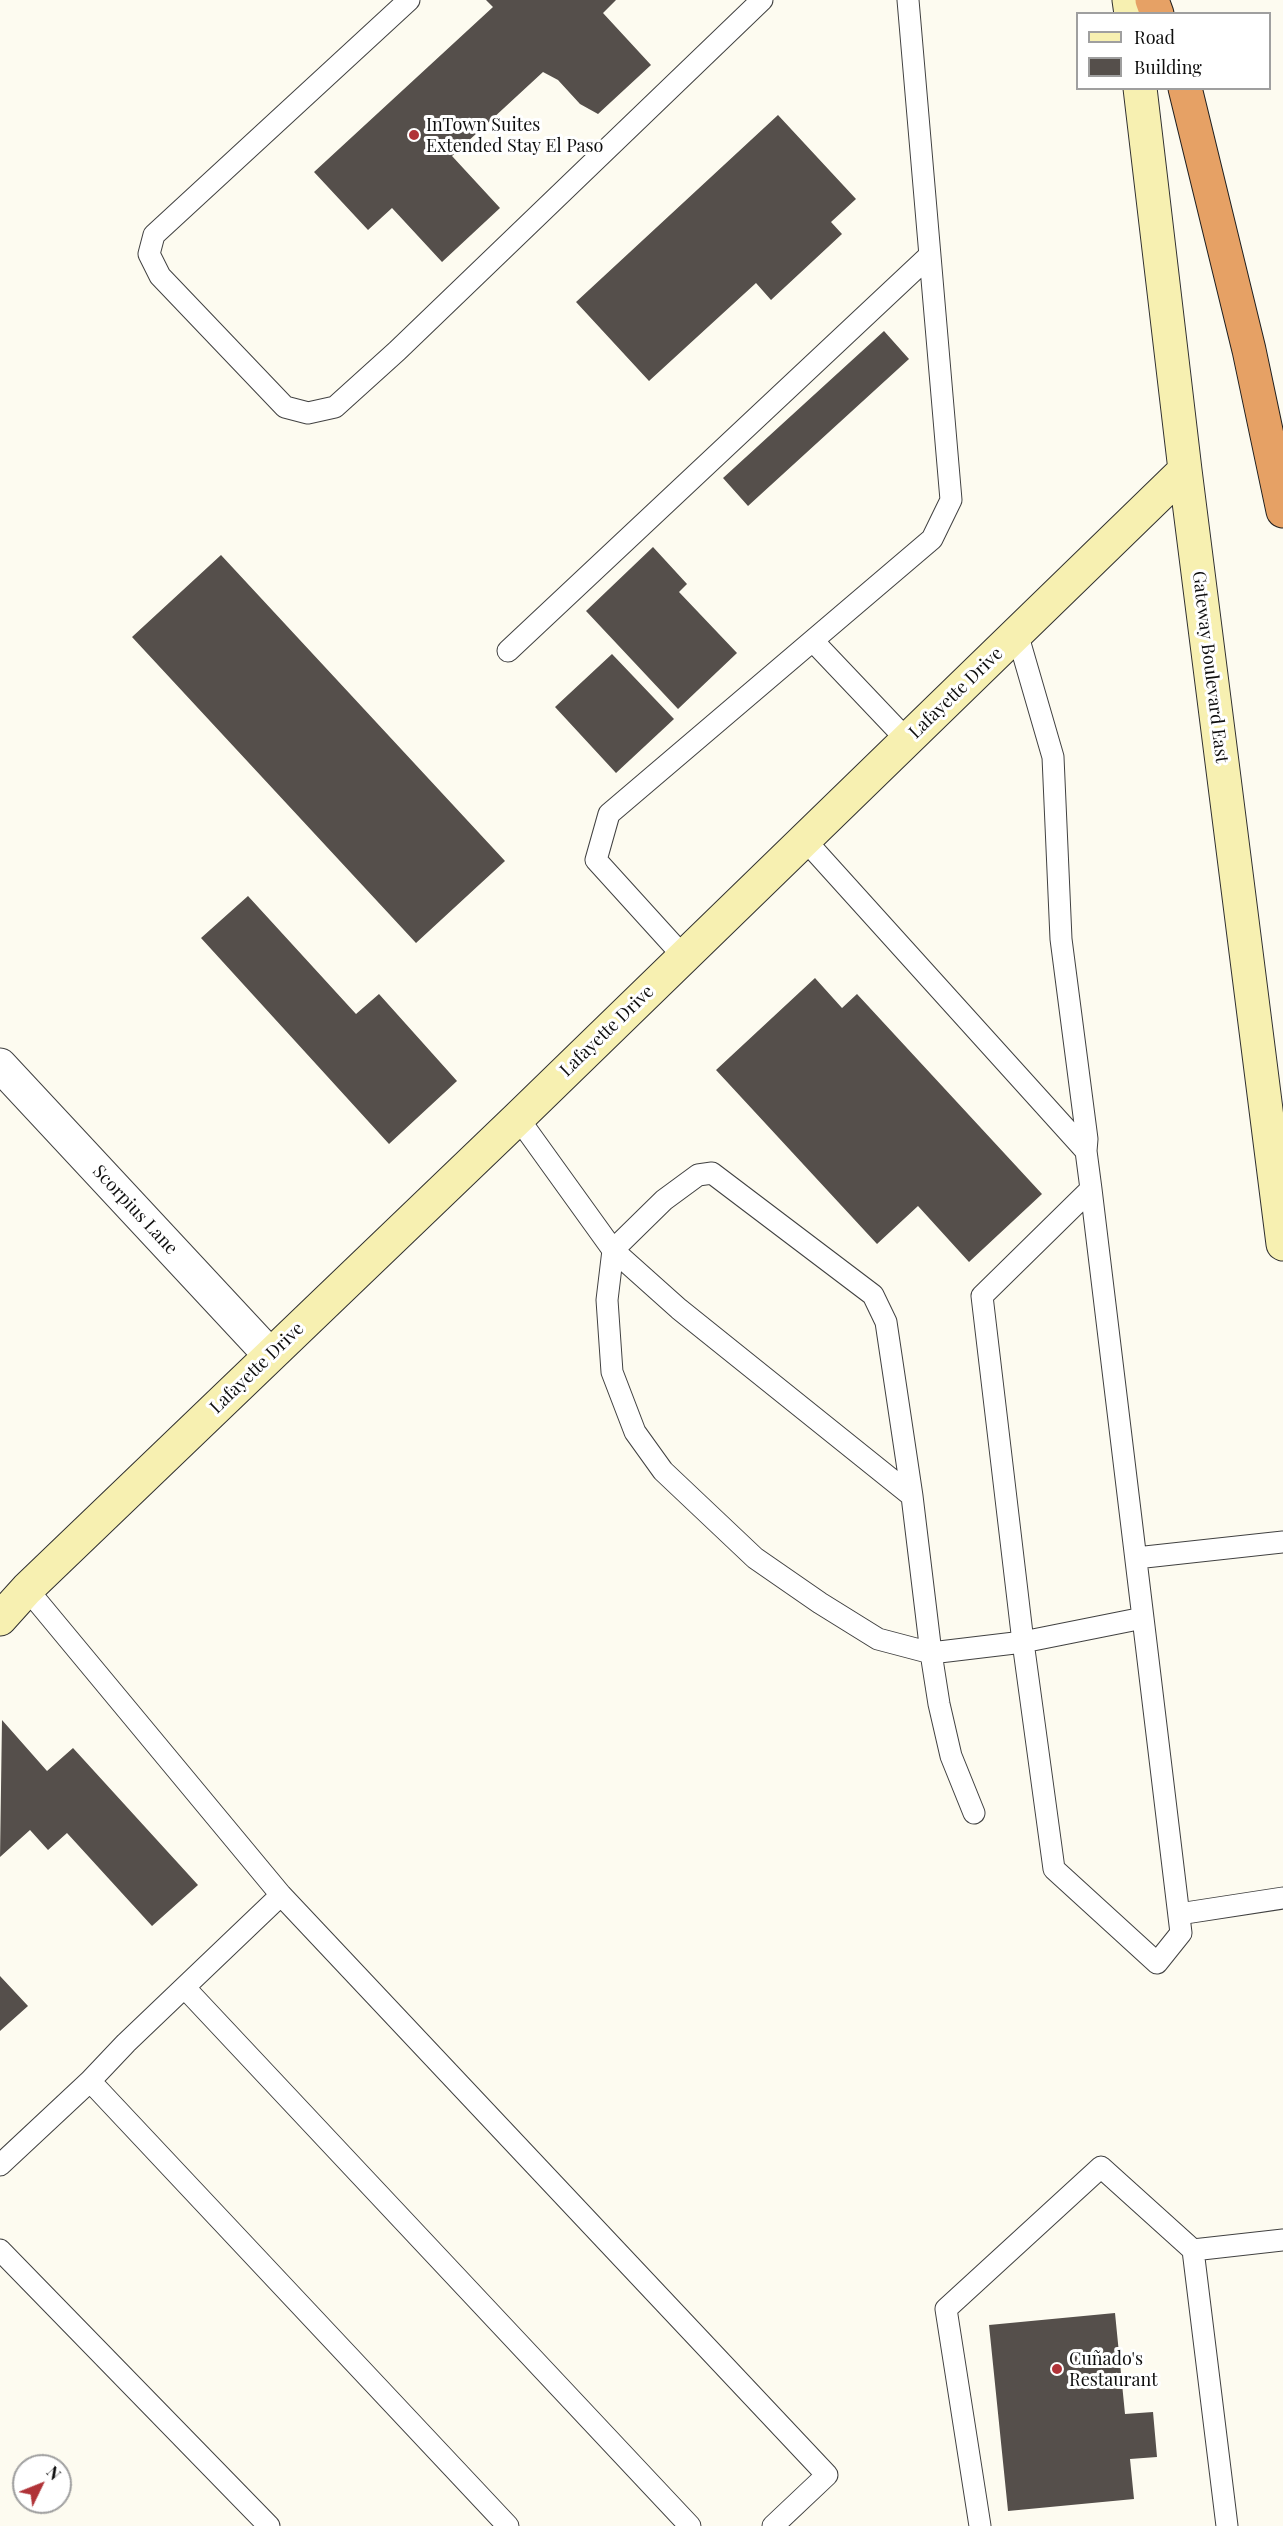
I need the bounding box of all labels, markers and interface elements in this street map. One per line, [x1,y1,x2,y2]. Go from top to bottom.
legend [1076,12,1271,90]
text: Road [1134,25,1175,49]
text: Building [1134,55,1202,79]
place label: InTown Suites Extended Stay El Paso [426,114,603,156]
marker: InTown Suites Extended Stay El Paso [407,128,421,142]
street label: Gateway Boulevard East [1188,570,1232,764]
street label: Lafayette Drive [905,643,1007,743]
street label: Lafayette Drive [556,981,658,1081]
street label: Scorpius Lane [88,1161,182,1259]
street label: Lafayette Drive [206,1318,308,1418]
place label: Cuñado's Restaurant [1069,2348,1158,2390]
marker: Cuñado's Restaurant [1050,2362,1064,2376]
north arrow [12,2454,72,2514]
text: N [42,2461,66,2484]

